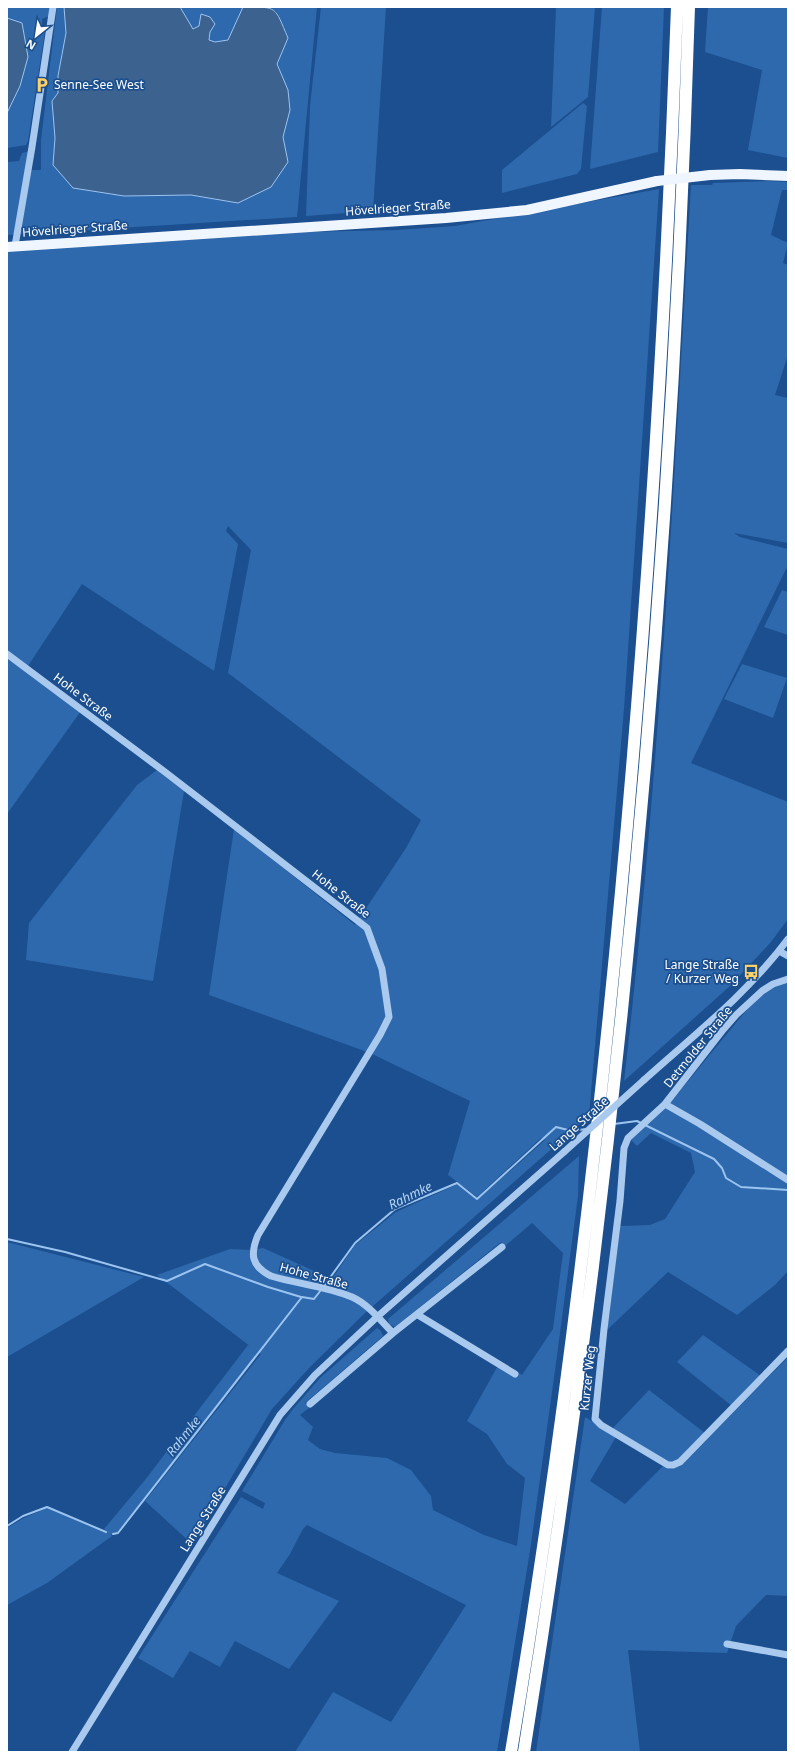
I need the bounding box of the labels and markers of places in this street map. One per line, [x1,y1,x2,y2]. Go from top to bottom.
parking icon: Senne-See West [33,76,51,94]
place label: Senne-See West [54,76,145,93]
place label: Lange Straße / Kurzer Weg [665,956,739,987]
bus stop icon: Lange Straße / Kurzer Weg [742,963,760,981]

